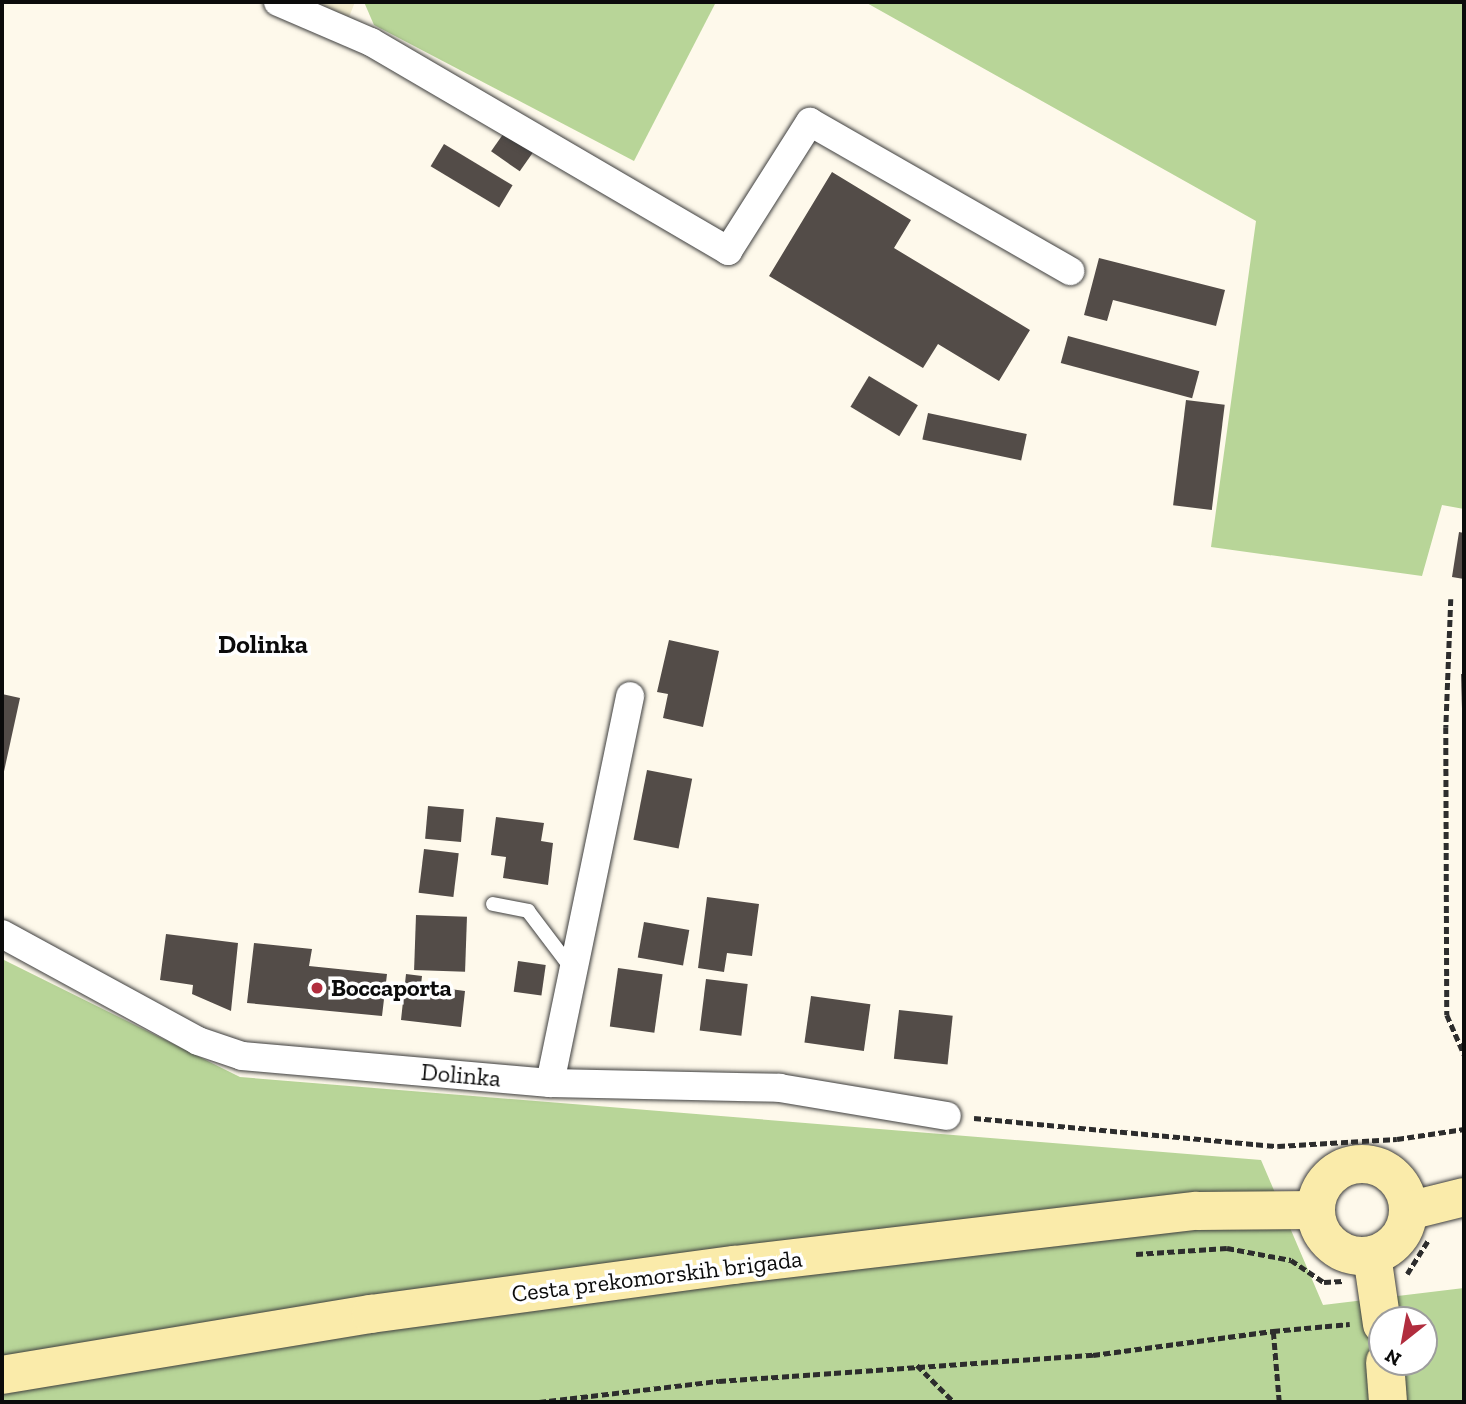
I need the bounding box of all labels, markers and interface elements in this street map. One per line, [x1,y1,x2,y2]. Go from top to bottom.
district label: Dolinka [218,629,308,661]
place label: Boccaporta [331,974,452,1002]
marker: Boccaporta [309,980,325,996]
street label: Dolinka [420,1057,502,1093]
street label: Cesta prekomorskih brigada [510,1244,804,1308]
north arrow [1368,1306,1438,1376]
text: N [1381,1344,1405,1371]

